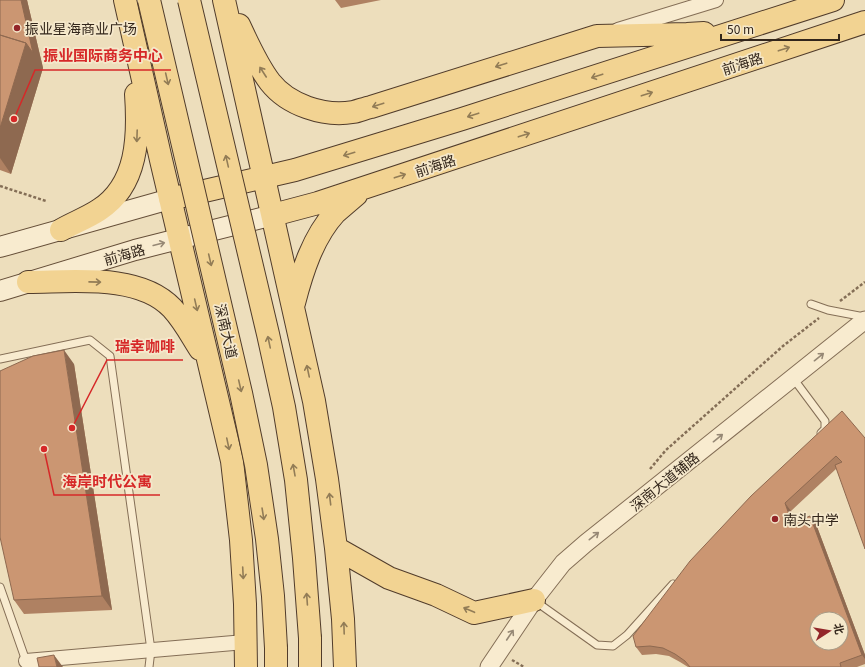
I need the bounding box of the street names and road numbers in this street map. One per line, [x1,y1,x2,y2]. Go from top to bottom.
street label: 前海路 [719,47,765,79]
street label: 前海路 [412,149,458,181]
street label: 前海路 [101,239,147,269]
street label: 深南大道 [211,301,243,361]
street label: 深南大道辅路 [625,447,703,515]

